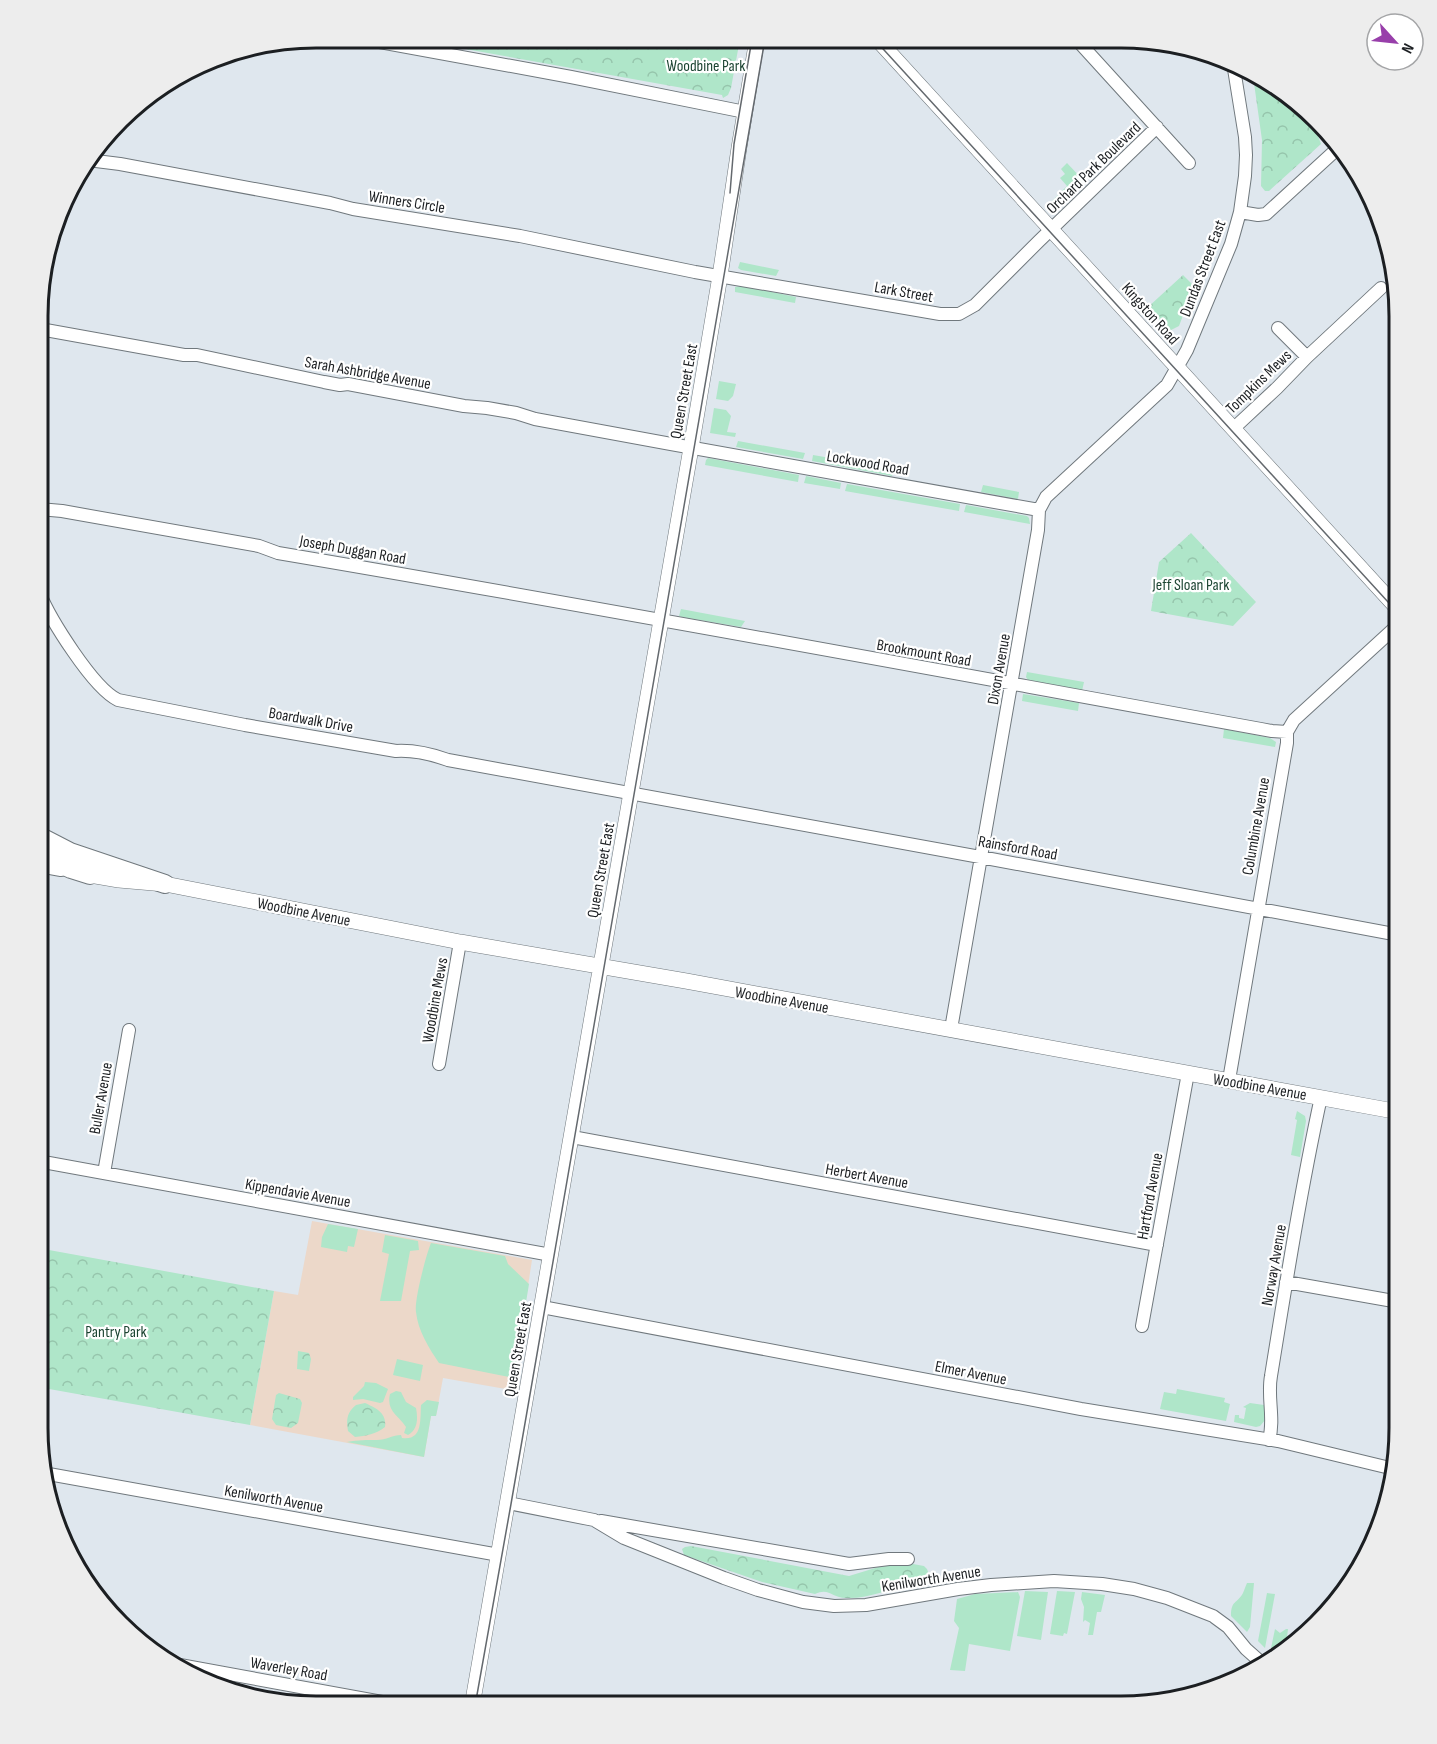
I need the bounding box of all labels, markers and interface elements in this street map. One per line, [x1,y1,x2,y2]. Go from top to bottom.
north arrow [1365,12,1425,72]
text: N [1397,40,1417,56]
park label: Woodbine Park [667,57,745,76]
street label: Orchard Park Boulevard [1043,118,1145,218]
street label: Winners Circle [367,187,446,218]
street label: Dundas Street East [1176,217,1231,320]
street label: Lark Street [873,278,935,307]
street label: Kingston Road [1117,279,1183,349]
street label: Queen Street East [667,342,702,440]
street label: Tompkins Mews [1222,346,1296,418]
street label: Sarah Ashbridge Avenue [303,353,432,394]
street label: Lockwood Road [825,447,910,480]
street label: Joseph Duggan Road [297,532,407,569]
park label: Jeff Sloan Park [1152,576,1229,595]
street label: Dixon Avenue [984,632,1015,706]
street label: Brookmount Road [875,636,972,671]
street label: Boardwalk Drive [267,704,354,737]
street label: Columbine Avenue [1239,776,1274,877]
street label: Queen Street East [584,821,619,919]
street label: Rainsford Road [977,832,1059,865]
street label: Woodbine Avenue [255,894,352,931]
street label: Woodbine Mews [419,956,452,1044]
street label: Woodbine Avenue [733,983,830,1018]
street label: Buller Avenue [86,1061,117,1136]
street label: Woodbine Avenue [1211,1070,1308,1105]
street label: Hartford Avenue [1134,1151,1167,1241]
street label: Herbert Avenue [824,1160,910,1193]
street label: Kippendavie Avenue [244,1175,352,1212]
street label: Norway Avenue [1258,1223,1291,1307]
street label: Queen Street East [501,1300,536,1398]
park label: Pantry Park [85,1323,147,1342]
street label: Elmer Avenue [933,1357,1008,1390]
street label: Kenilworth Avenue [223,1481,325,1518]
street label: Kenilworth Avenue [880,1562,982,1597]
street label: Waverley Road [249,1653,329,1686]

